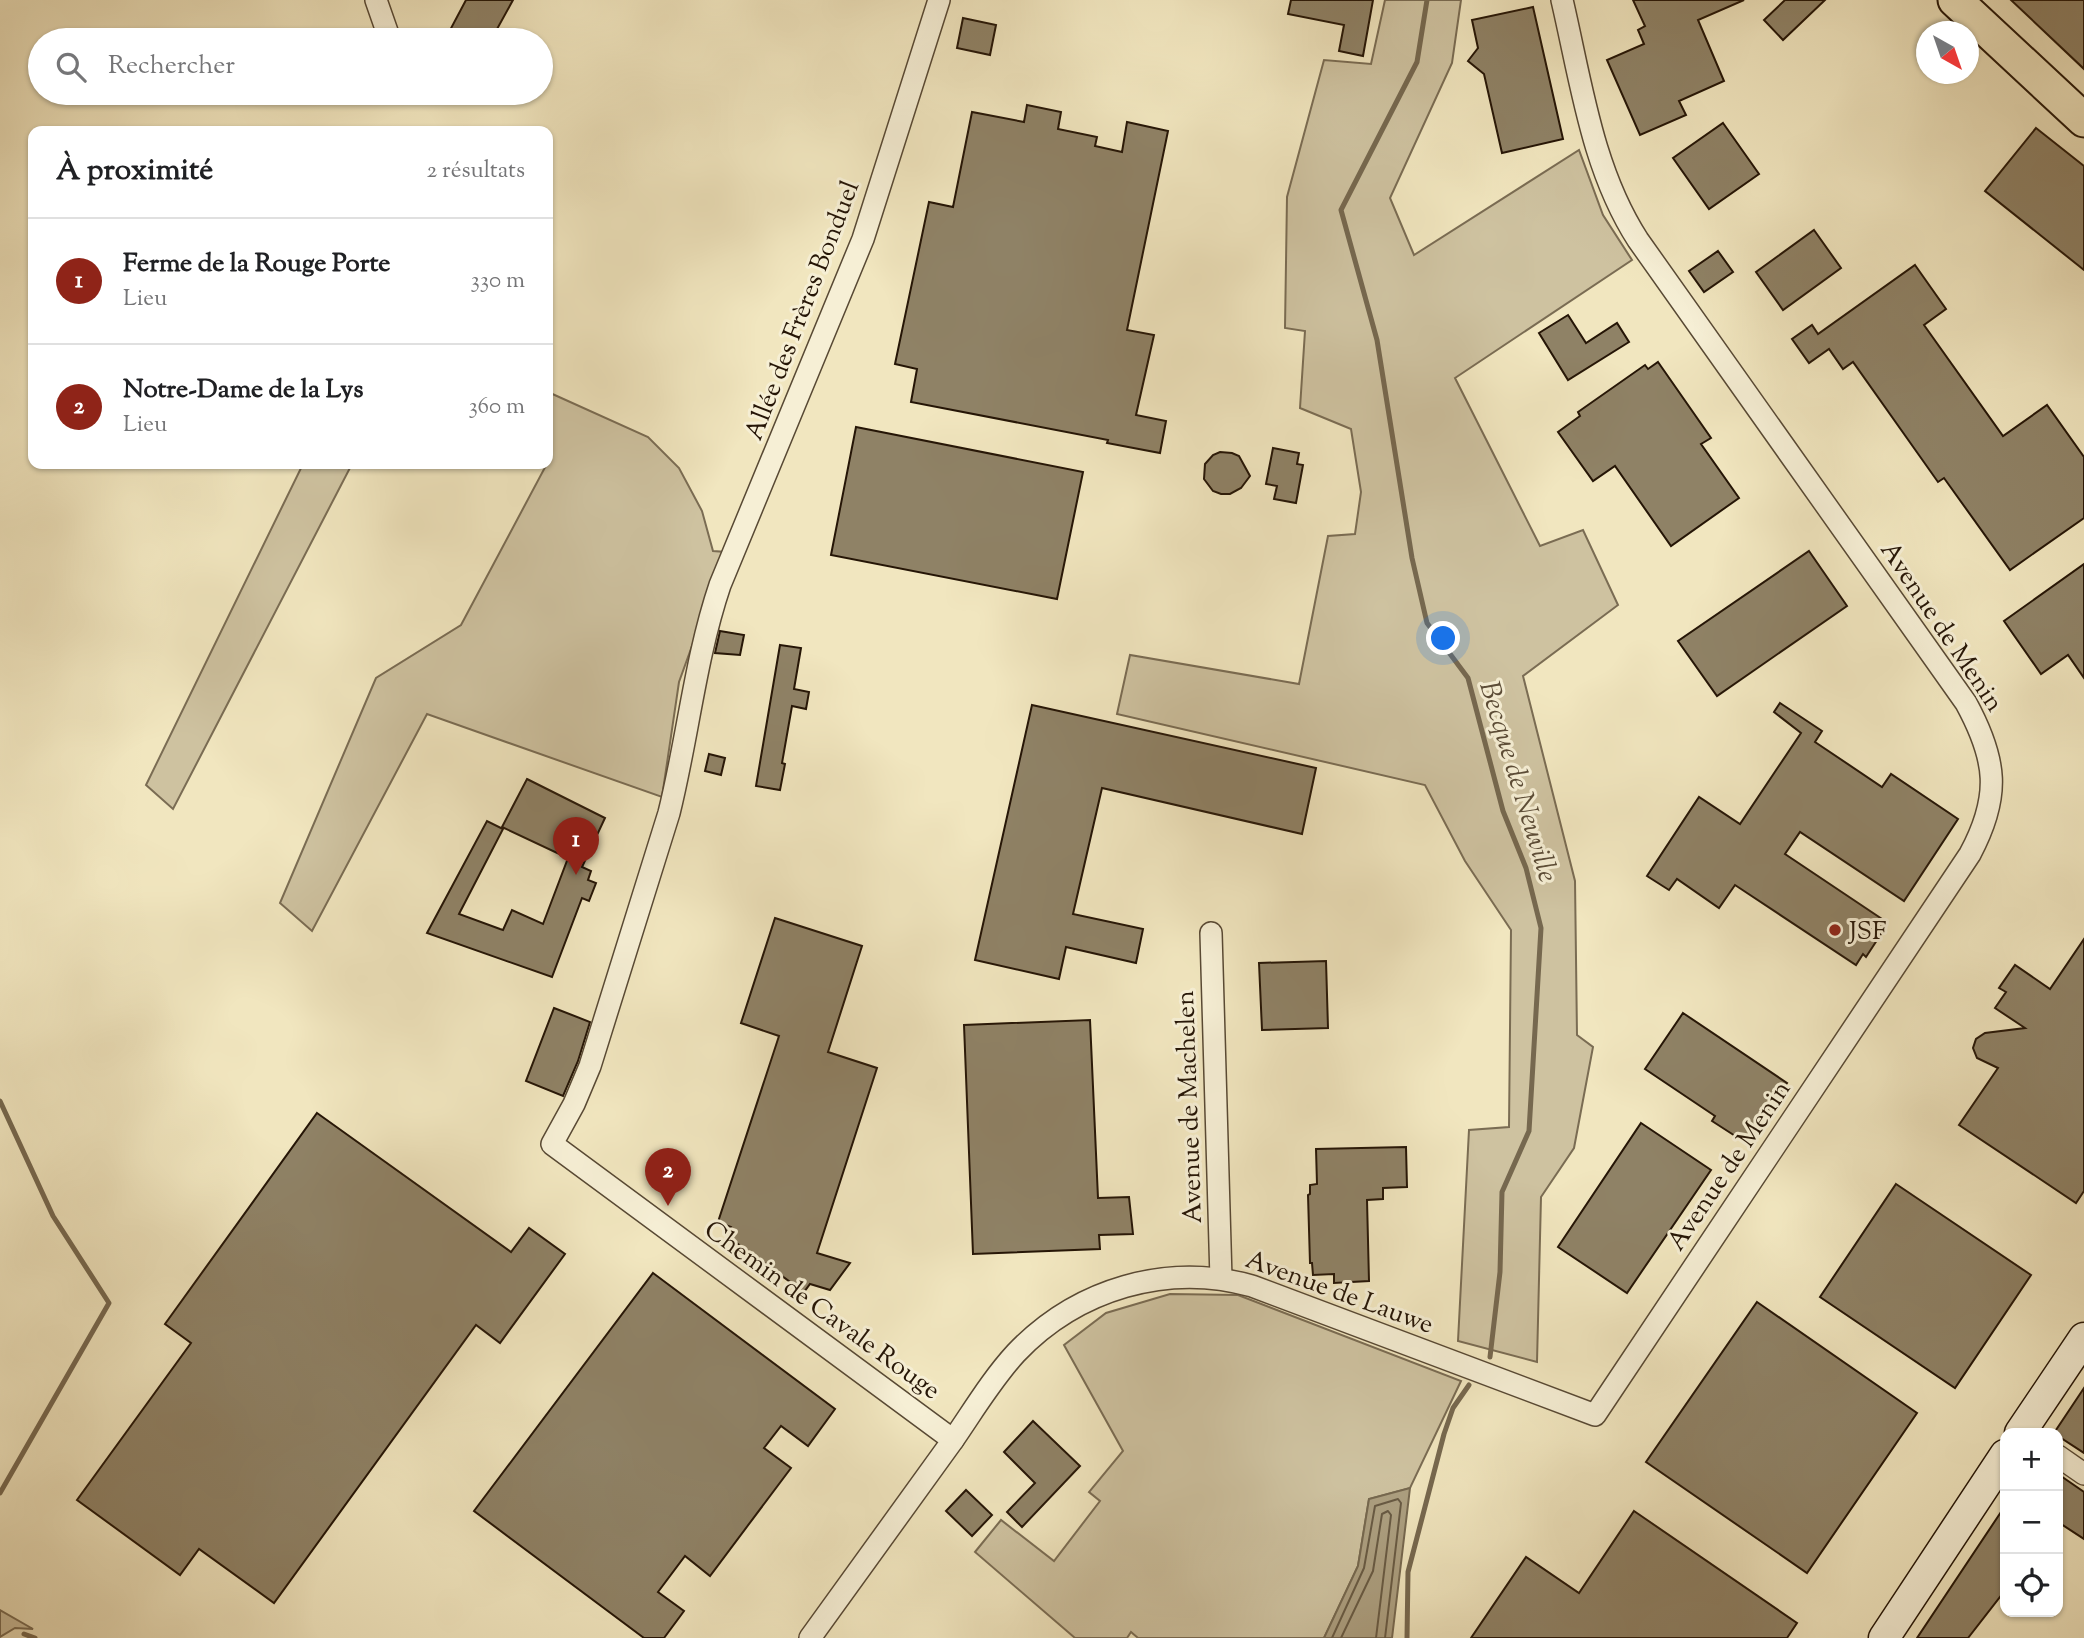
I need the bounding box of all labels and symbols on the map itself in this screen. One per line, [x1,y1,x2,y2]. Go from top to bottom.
north arrow [1916,21,1979,84]
street label: Allée des Frères Bonduel [737,176,870,446]
street label: Avenue de Menin [1870,535,2012,720]
your location [1426,621,1460,655]
water label: Becque de Neuville [1468,677,1567,887]
pin: 1 [553,817,599,875]
place label: JSF [1847,914,1886,951]
marker: JSF [1827,922,1843,938]
street label: Avenue de Machelen [1168,990,1213,1224]
street label: Avenue de Menin [1659,1074,1801,1259]
pin: 2 [645,1148,691,1206]
street label: Chemin de Cavale Rouge [696,1213,947,1410]
street label: Avenue de Lauwe [1240,1242,1438,1345]

